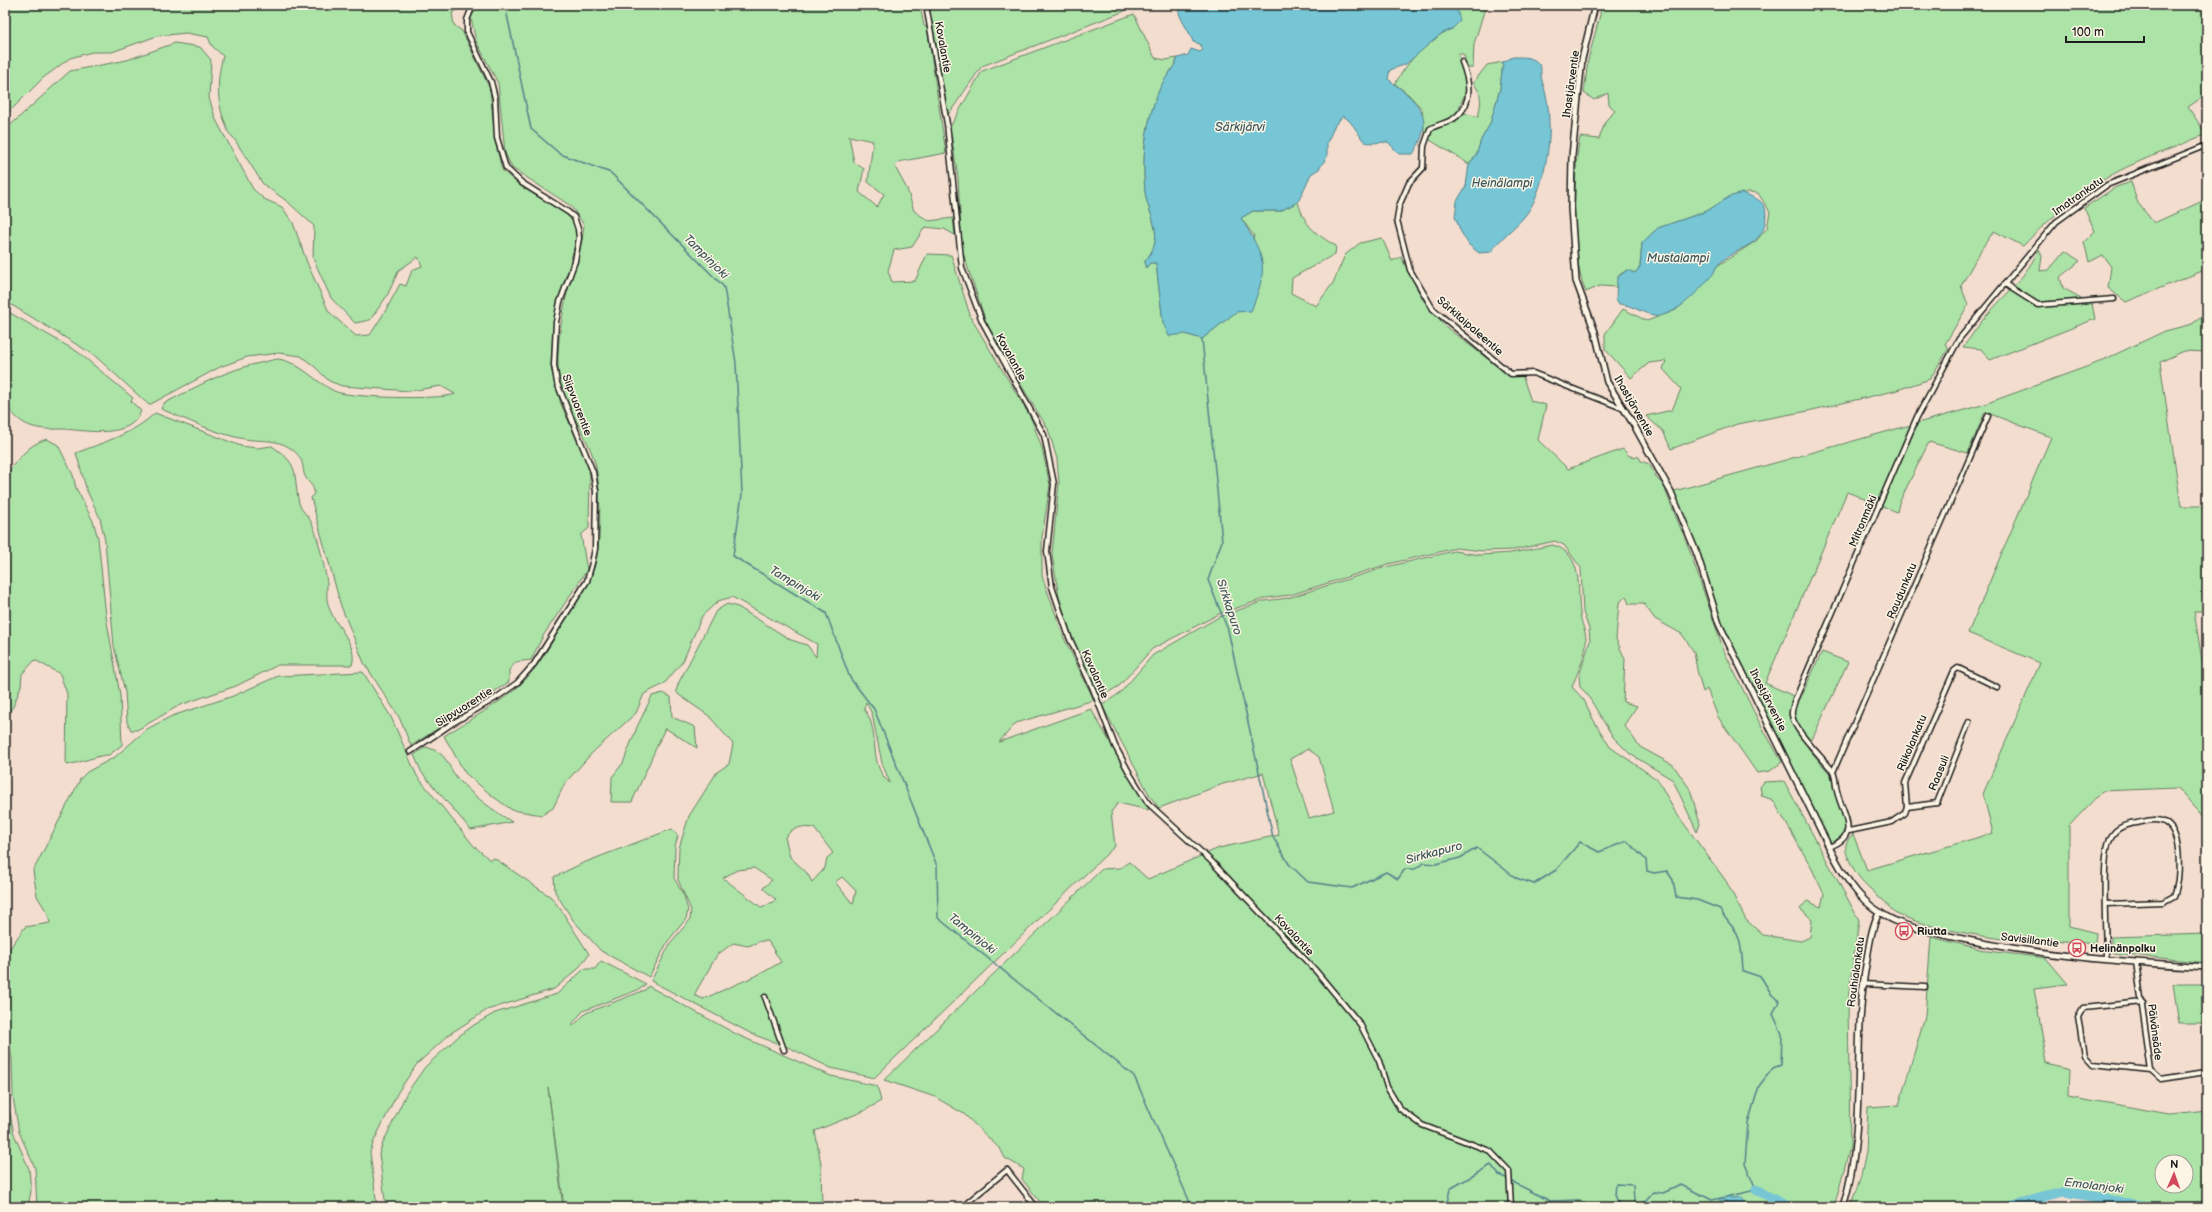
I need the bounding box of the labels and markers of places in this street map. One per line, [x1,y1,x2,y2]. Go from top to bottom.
bus stop icon: Riutta [1894,921,1914,941]
place label: Riutta [1917,925,1947,938]
bus stop icon: Helinänpolku [2067,938,2087,958]
place label: Helinänpolku [2090,942,2156,955]

